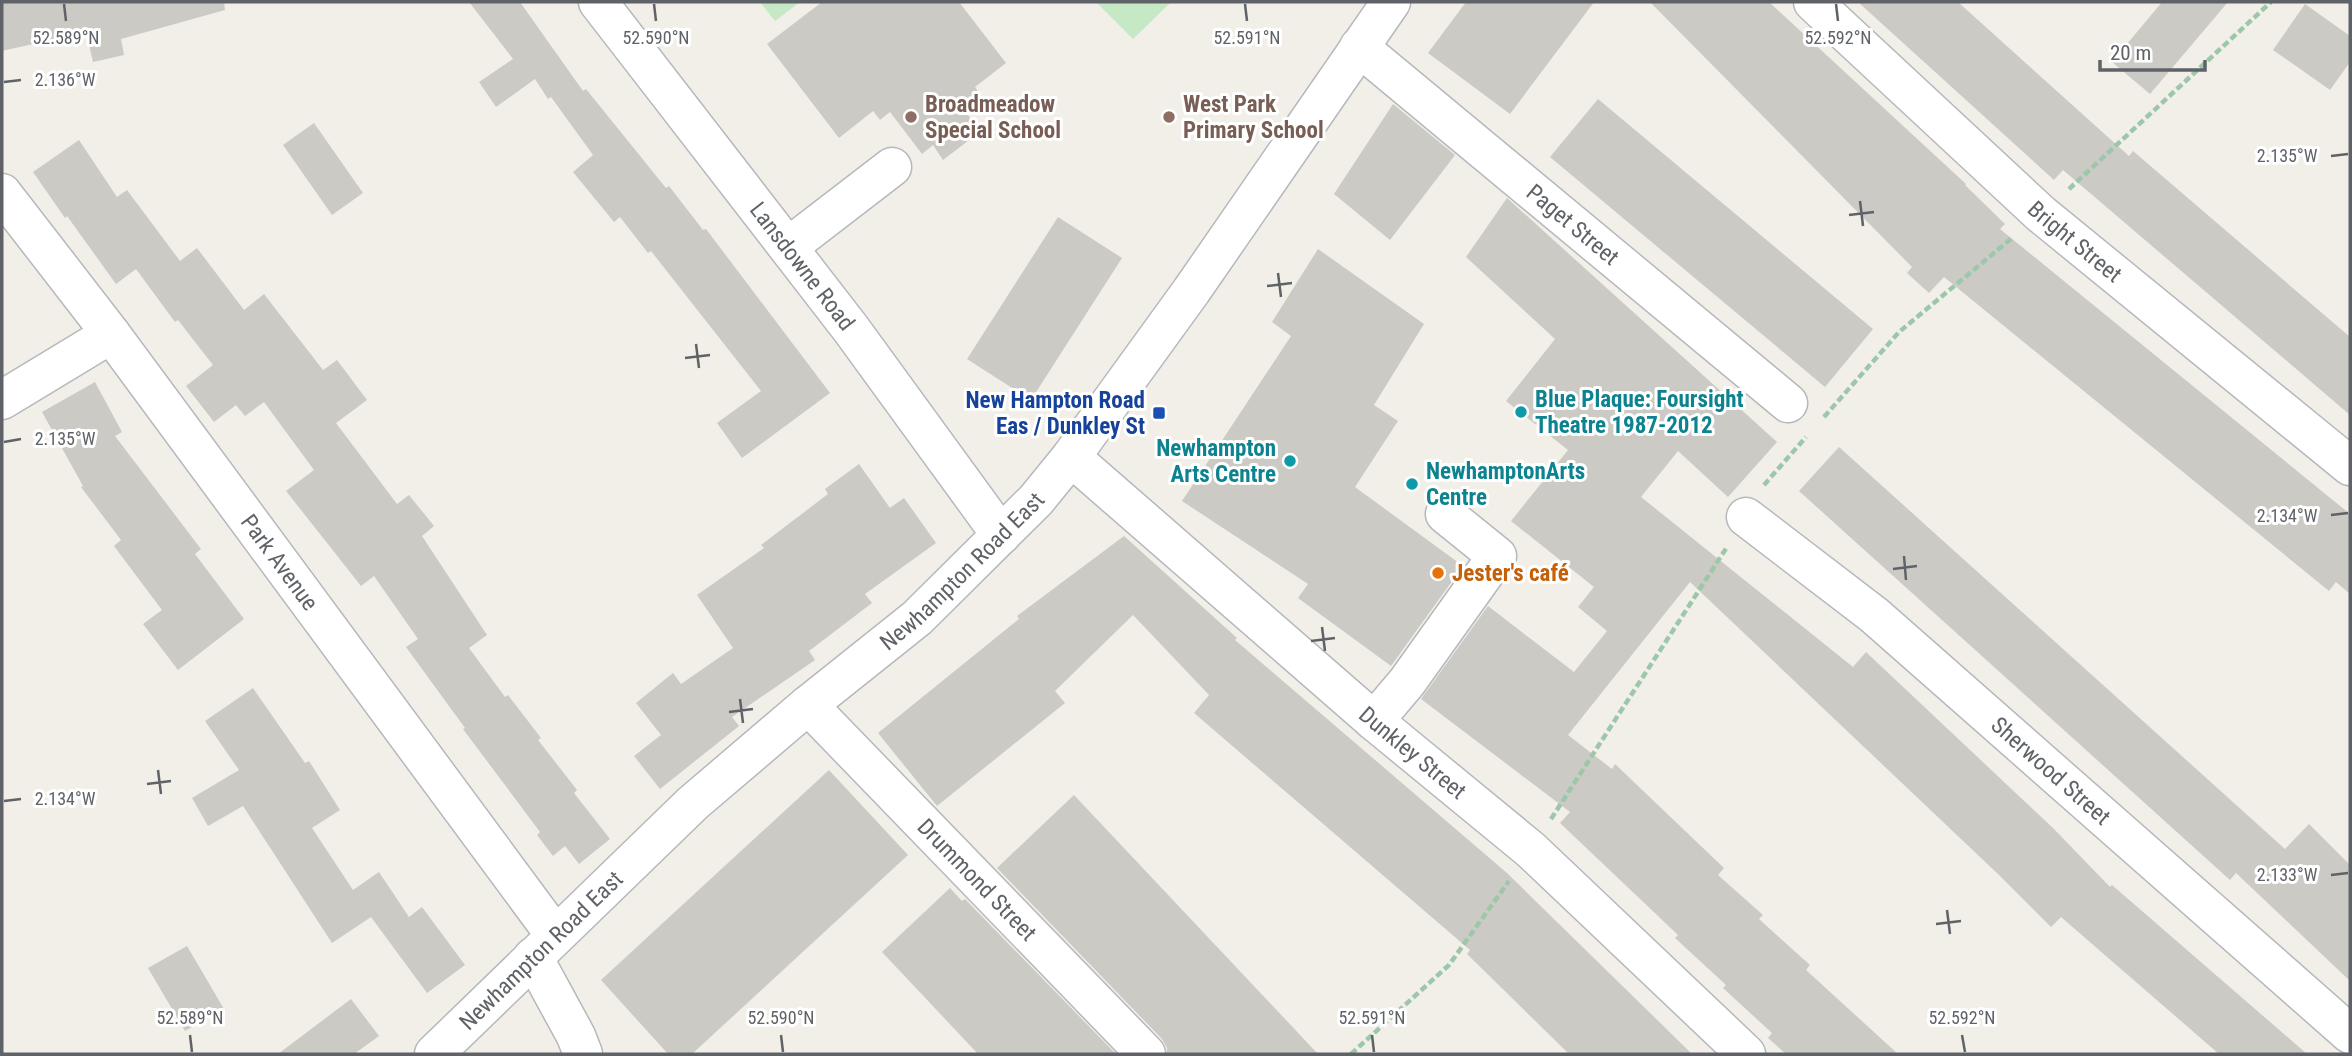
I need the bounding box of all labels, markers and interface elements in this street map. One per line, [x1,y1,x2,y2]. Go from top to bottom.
text: 52.589°N [32,27,100,48]
text: 52.590°N [622,27,690,48]
text: 52.591°N [1213,27,1281,48]
text: 52.592°N [1804,27,1872,48]
scale bar [2100,28,2205,72]
text: 20 m [2110,41,2151,65]
text: 2.136°W [35,69,96,90]
place label: Broadmeadow Special School [925,91,1061,144]
place label: West Park Primary School [1183,91,1324,144]
marker: Broadmeadow Special School [903,109,919,125]
marker: West Park Primary School [1161,109,1177,125]
text: 2.135°W [2257,145,2318,166]
street label: Paget Street [1521,178,1625,271]
street label: Bright Street [2022,195,2127,288]
street label: Lansdowne Road [744,197,860,336]
place label: Blue Plaque: Foursight Theatre 1987-2012 [1535,386,1744,439]
place label: New Hampton Road Eas / Dunkley St [965,387,1145,440]
marker: Blue Plaque: Foursight Theatre 1987-2012 [1513,404,1529,420]
marker: New Hampton Road Eas / Dunkley St [1151,405,1167,421]
text: 2.135°W [35,428,96,449]
place label: Newhampton Arts Centre [1156,435,1276,488]
marker: Newhampton Arts Centre [1282,453,1298,469]
place label: NewhamptonArts Centre [1426,458,1585,511]
marker: NewhamptonArts Centre [1404,476,1420,492]
street label: Newhampton Road East [875,487,1050,656]
text: 2.134°W [2257,505,2318,526]
street label: Park Avenue [235,509,324,616]
place label: Jester's café [1452,560,1569,587]
marker: Jester's café [1430,565,1446,581]
street label: Dunkley Street [1354,701,1472,805]
street label: Sherwood Street [1986,711,2116,830]
text: 2.134°W [35,788,96,809]
street label: Drummond Street [912,813,1042,946]
text: 2.133°W [2257,864,2318,885]
street label: Newhampton Road East [454,865,628,1035]
text: 52.589°N [156,1007,224,1028]
text: 52.590°N [747,1007,815,1028]
text: 52.591°N [1338,1007,1406,1028]
text: 52.592°N [1928,1007,1996,1028]

